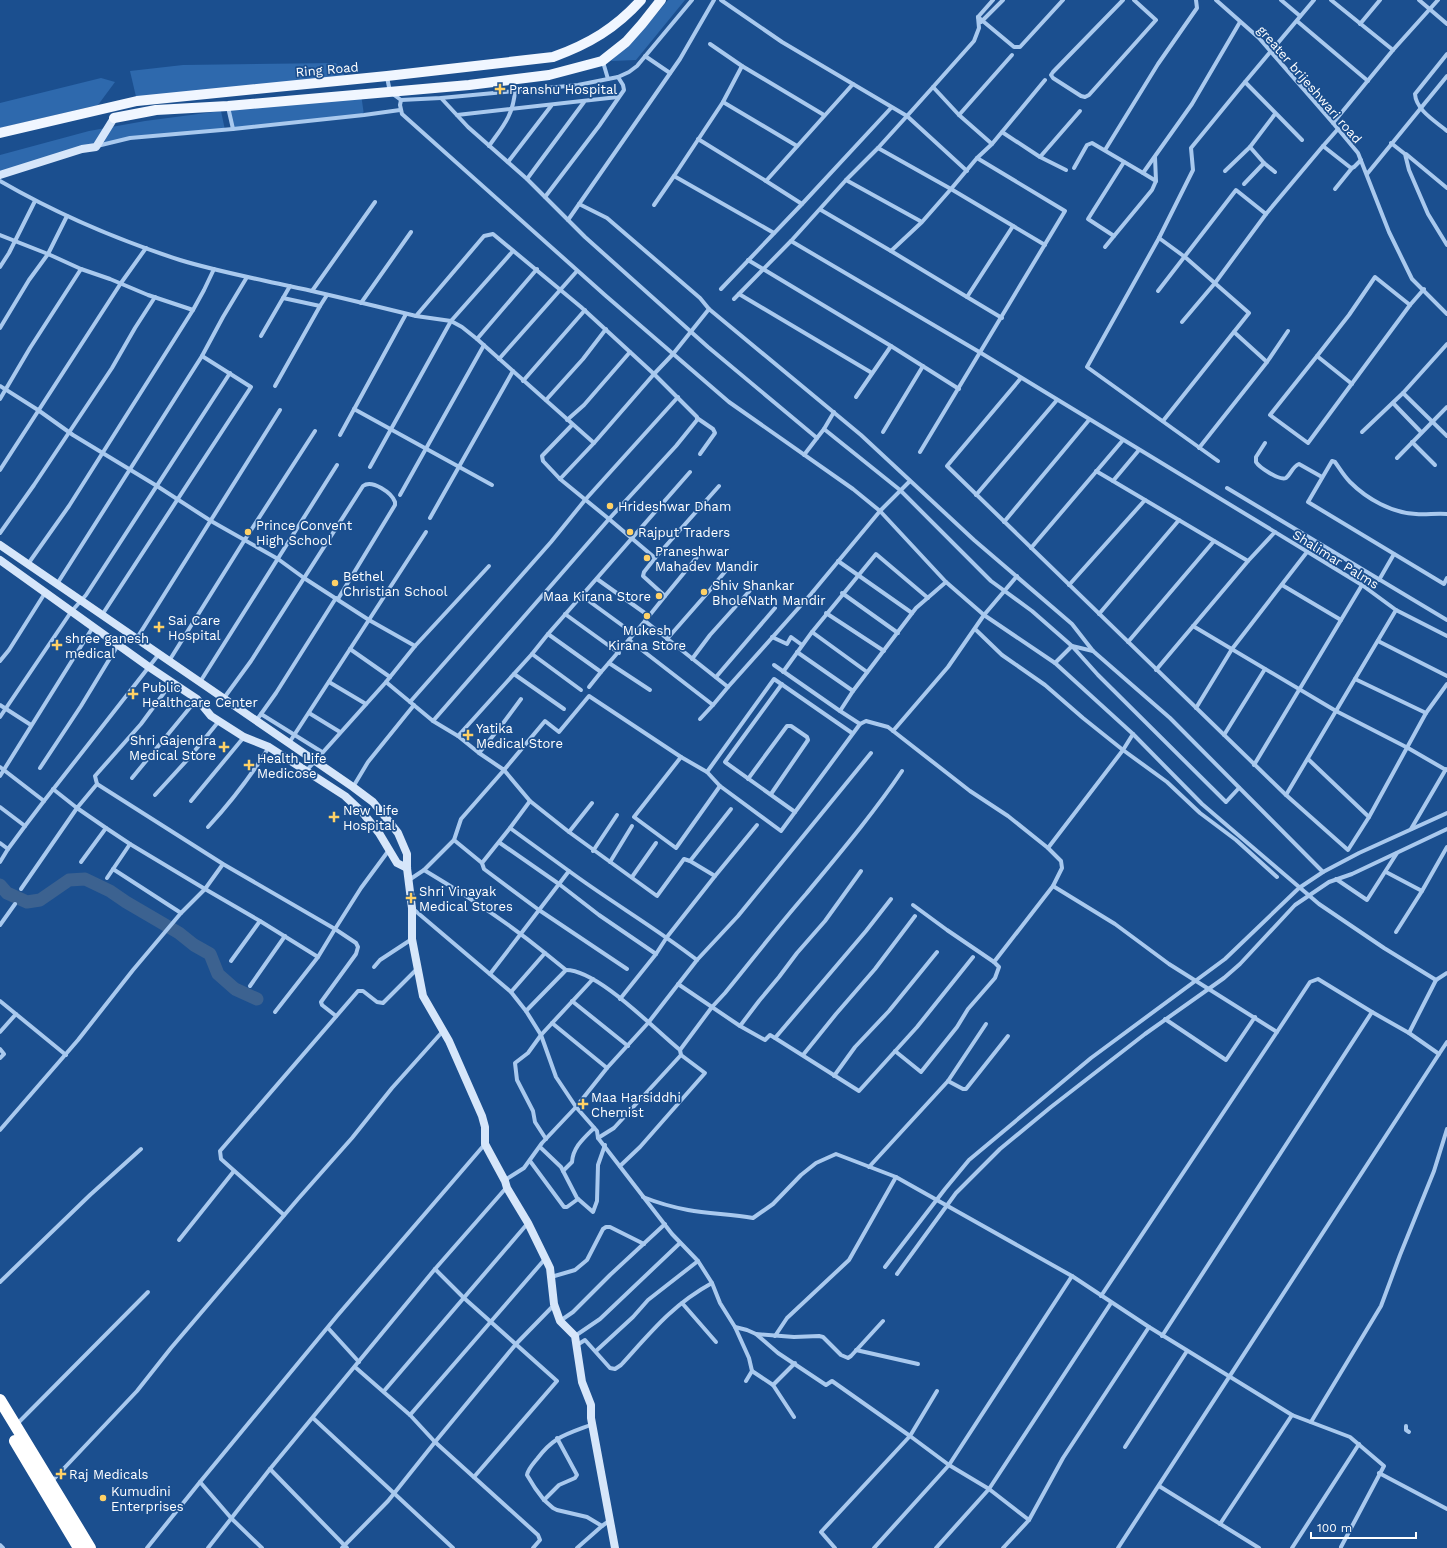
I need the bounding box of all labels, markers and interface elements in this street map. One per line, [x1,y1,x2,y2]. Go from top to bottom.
street label: greater brijeshwari road [1254,22,1365,146]
street label: Ring Road [295,59,359,80]
place label: Pranshu Hospital [509,82,617,97]
marker: Pranshu Hospital [494,83,506,95]
place label: Hrideshwar Dham [618,499,731,514]
marker: Hrideshwar Dham [605,501,615,511]
place label: Prince Convent High School [256,518,353,548]
place label: Rajput Traders [638,525,730,540]
marker: Prince Convent High School [243,527,253,537]
marker: Rajput Traders [625,527,635,537]
street label: Shalimar Palms [1290,527,1382,592]
place label: Praneshwar Mahadev Mandir [655,544,758,574]
marker: Praneshwar Mahadev Mandir [642,553,652,563]
place label: Bethel Christian School [343,569,448,599]
marker: Bethel Christian School [330,578,340,588]
place label: Shiv Shankar BholeNath Mandir [712,578,826,608]
marker: Shiv Shankar BholeNath Mandir [699,587,709,597]
place label: Maa Kirana Store [543,589,651,604]
marker: Maa Kirana Store [654,591,664,601]
marker: Mukesh Kirana Store [642,611,652,621]
place label: Sai Care Hospital [168,613,221,643]
marker: Sai Care Hospital [153,621,165,633]
place label: Mukesh Kirana Store [608,623,686,653]
place label: shree ganesh medical [65,631,149,661]
marker: shree ganesh medical [52,640,62,650]
place label: Public Healthcare Center [142,680,258,710]
marker: Public Healthcare Center [127,688,139,700]
place label: Yatika Medical Store [476,721,563,751]
marker: Yatika Medical Store [463,730,473,740]
place label: Shri Gajendra Medical Store [129,733,217,763]
marker: Shri Gajendra Medical Store [219,742,229,752]
place label: Health Life Medicose [257,751,327,781]
marker: Health Life Medicose [244,760,254,770]
place label: New Life Hospital [343,803,398,833]
marker: New Life Hospital [328,811,340,823]
place label: Shri Vinayak Medical Stores [419,884,513,914]
marker: Shri Vinayak Medical Stores [406,893,416,903]
place label: Maa Harsiddhi Chemist [591,1090,681,1120]
marker: Maa Harsiddhi Chemist [578,1099,588,1109]
place label: Raj Medicals [69,1467,149,1482]
marker: Raj Medicals [56,1469,66,1479]
place label: Kumudini Enterprises [111,1484,184,1514]
marker: Kumudini Enterprises [98,1493,108,1503]
scale bar [1311,1514,1416,1540]
text: 100 m [1317,1521,1352,1535]

